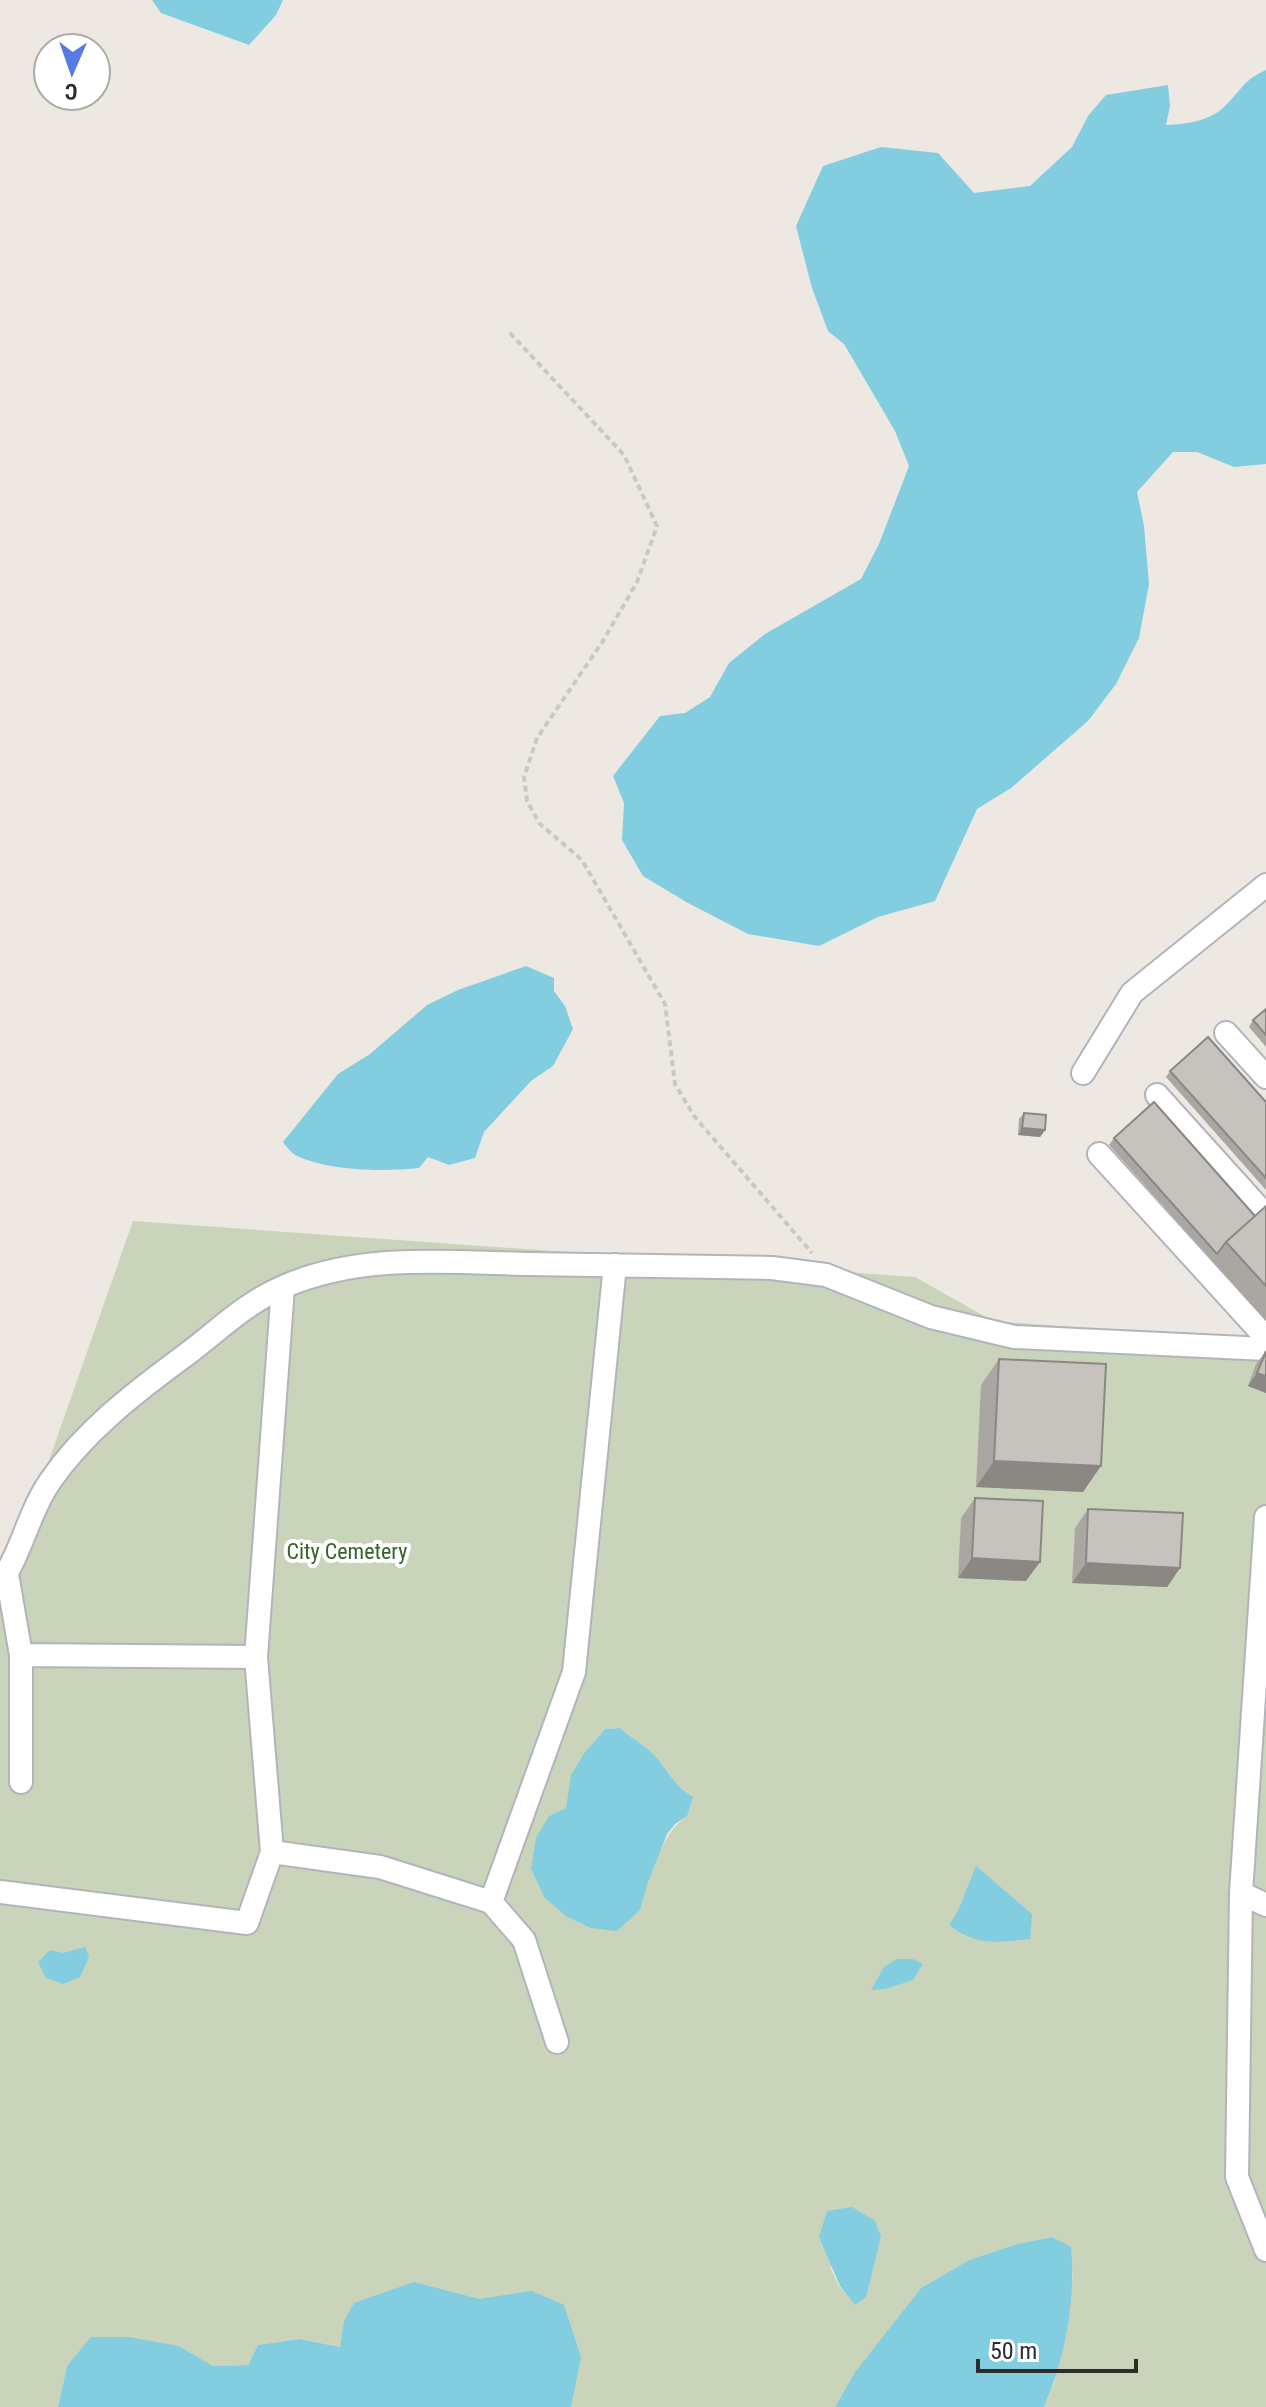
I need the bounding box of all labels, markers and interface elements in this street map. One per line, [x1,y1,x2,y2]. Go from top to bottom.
north arrow [32,32,112,112]
text: С [65,79,78,104]
park label: City Cemetery [287,1539,407,1564]
scale bar [978,2323,1136,2373]
text: 50 m [990,2337,1037,2365]

